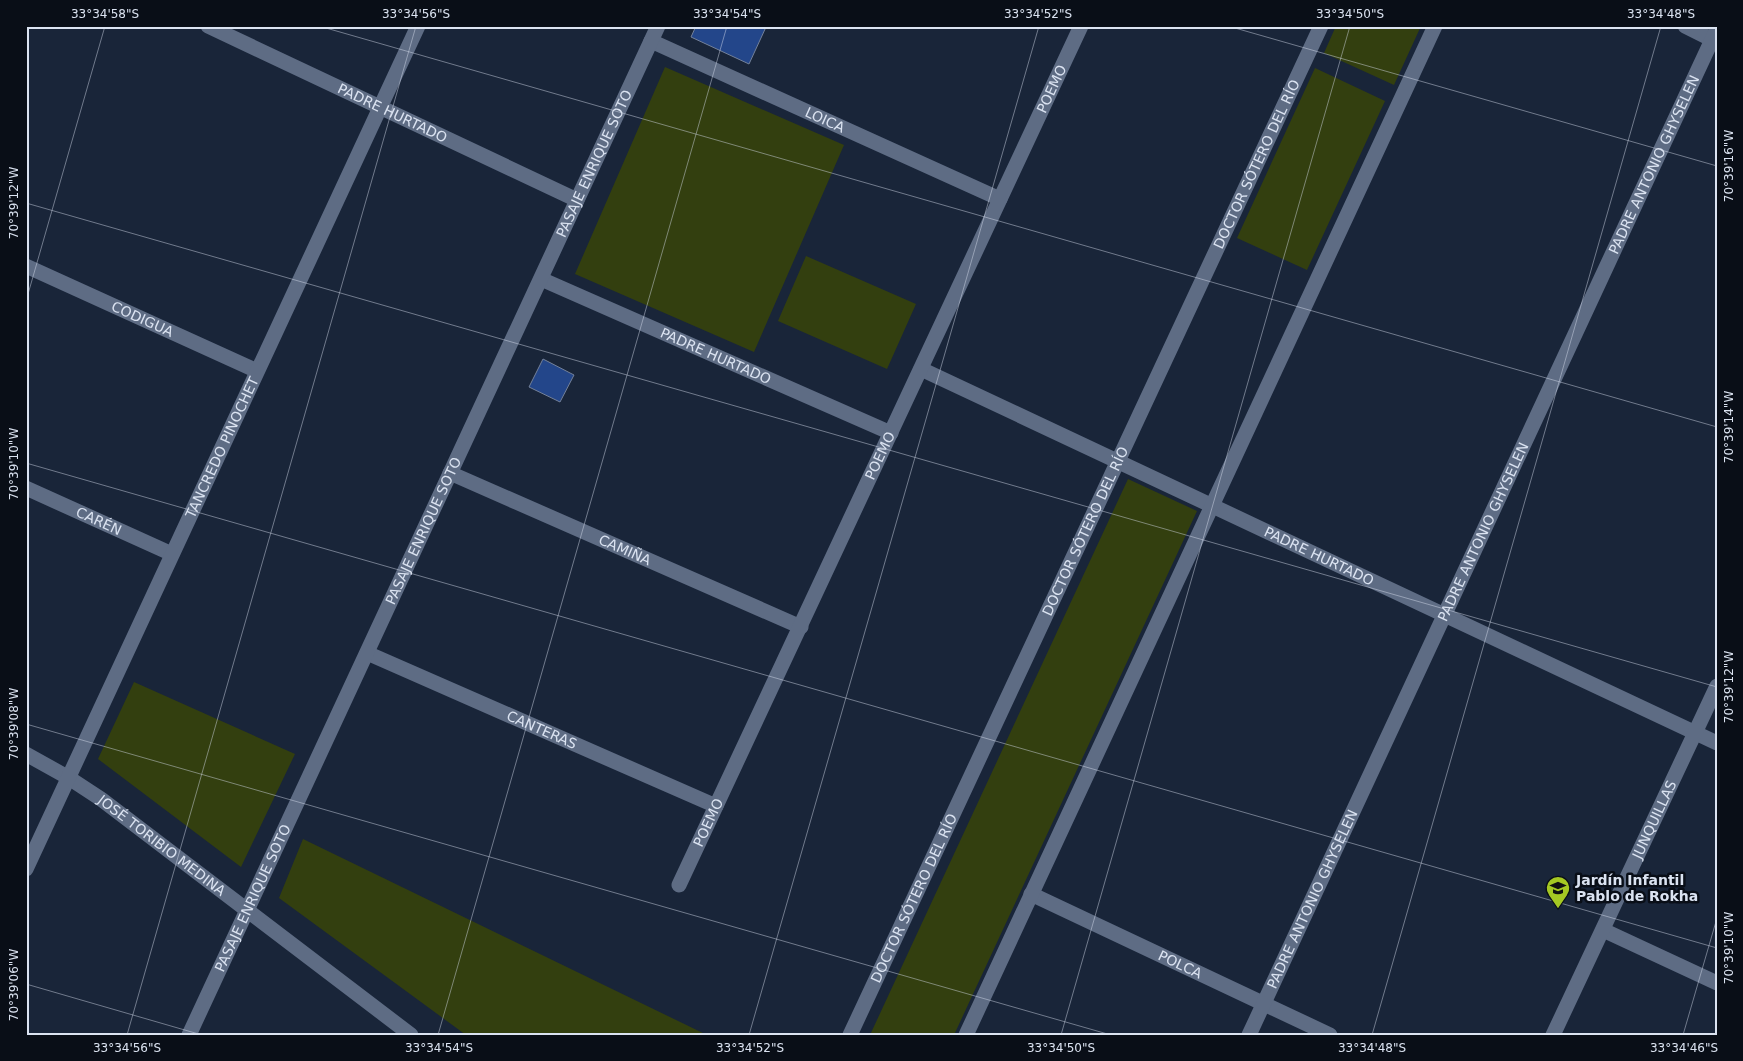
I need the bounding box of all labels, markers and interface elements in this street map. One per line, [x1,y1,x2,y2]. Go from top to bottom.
text: 33°34'58"S [71,7,139,21]
text: 33°34'56"S [382,7,450,21]
text: 33°34'54"S [693,7,761,21]
text: 33°34'52"S [1004,7,1072,21]
text: 33°34'50"S [1316,7,1384,21]
text: 33°34'48"S [1627,7,1695,21]
street label: POEMO [1033,62,1070,116]
street label: PADRE ANTONIO GHYSELEN [1605,73,1702,257]
street label: DOCTOR SÓTERO DEL RÍO [1210,77,1303,251]
street label: PADRE HURTADO [335,80,450,146]
street label: PASAJE ENRIQUE SOTO [553,87,635,240]
street label: LOICA [803,104,848,136]
text: 70°39'16"W [1722,130,1736,202]
text: 70°39'12"W [7,167,21,239]
street label: CODIGUA [109,298,176,340]
street label: PADRE HURTADO [658,325,774,387]
street label: TANCREDO PINOCHET [182,374,262,521]
text: 70°39'14"W [1722,391,1736,463]
text: 70°39'10"W [7,428,21,500]
street label: POEMO [862,429,898,482]
street label: PADRE ANTONIO GHYSELEN [1435,440,1532,624]
street label: DOCTOR SÓTERO DEL RÍO [1039,444,1132,618]
street label: PASAJE ENRIQUE SOTO [382,455,464,607]
street label: CARÉN [74,504,124,538]
street label: PADRE HURTADO [1262,524,1377,589]
street label: CAMIÑA [596,531,654,568]
text: 70°39'12"W [1722,651,1736,723]
text: 70°39'08"W [7,688,21,760]
street label: CANTERAS [504,707,580,752]
street label: JUNQUILLAS [1629,778,1680,862]
street label: JOSÉ TORIBIO MEDINA [94,791,229,899]
street label: POEMO [690,796,726,849]
street label: PADRE ANTONIO GHYSELEN [1264,807,1361,991]
street label: DOCTOR SÓTERO DEL RÍO [868,811,960,985]
street label: PASAJE ENRIQUE SOTO [212,822,294,974]
place label: Jardín Infantil Pablo de Rokha [1575,872,1698,904]
school or university icon: Jardín Infantil Pablo de Rokha [1545,875,1571,909]
text: 70°39'10"W [1722,912,1736,984]
street label: POLCA [1156,947,1205,982]
text: 70°39'06"W [7,949,21,1021]
text: 33°34'56"S [93,1041,161,1055]
text: 33°34'54"S [405,1041,473,1055]
text: 33°34'52"S [716,1041,784,1055]
text: 33°34'50"S [1027,1041,1095,1055]
text: 33°34'48"S [1338,1041,1406,1055]
text: 33°34'46"S [1650,1041,1718,1055]

